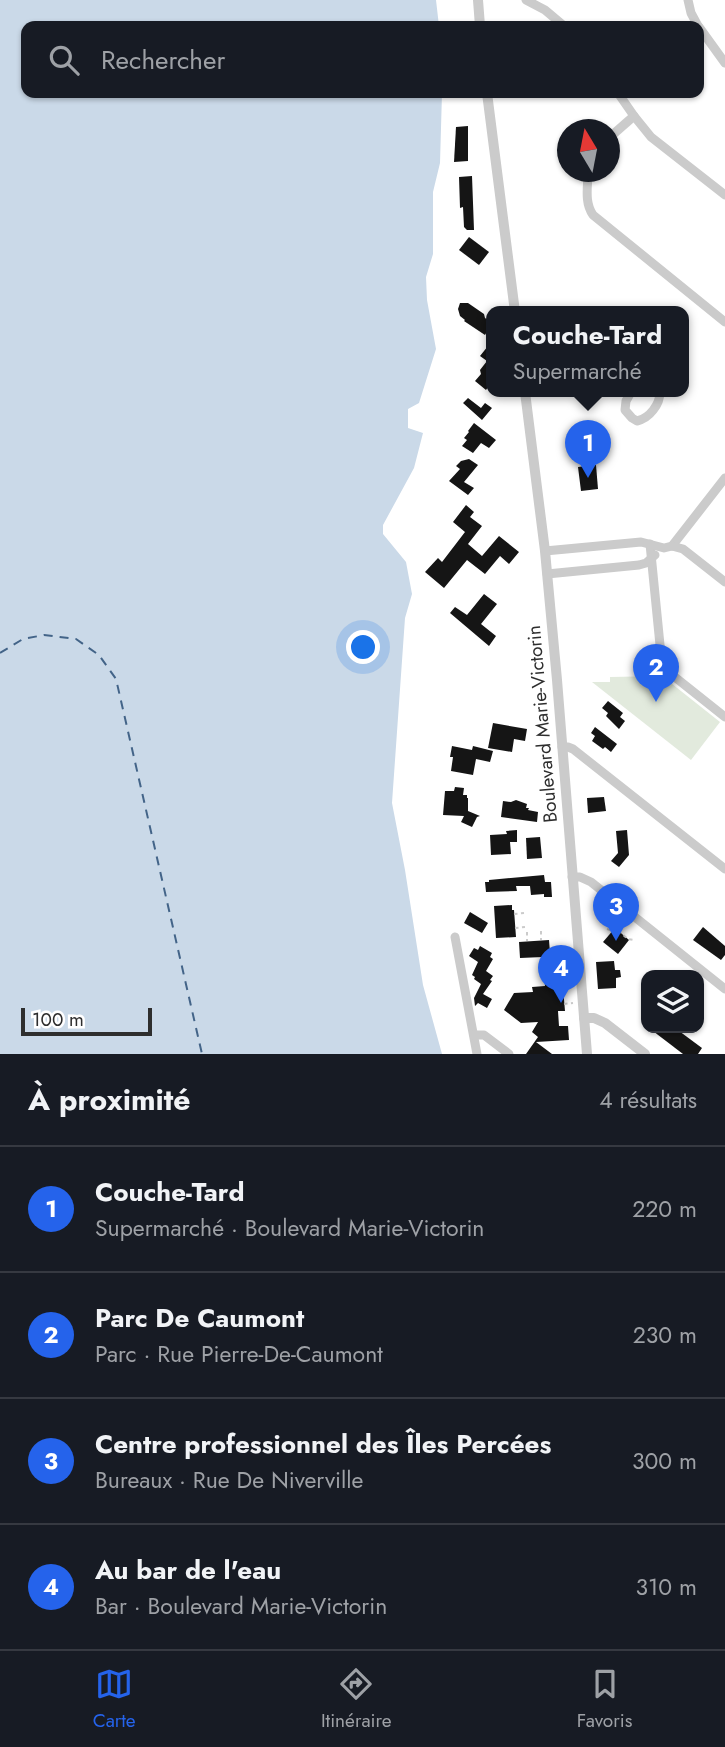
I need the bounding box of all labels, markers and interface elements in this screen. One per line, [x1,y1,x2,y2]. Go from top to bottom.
search box [21,21,704,98]
icon: search [45,41,83,79]
text: Rechercher [101,41,225,79]
north arrow [557,119,620,182]
popup [486,306,689,397]
text: Couche-Tard [513,316,662,354]
text: Supermarché [513,354,642,388]
pin: 1 [565,420,611,478]
street label: Boulevard Marie-Victorin [520,624,564,824]
your location [346,630,380,664]
pin: 2 [633,644,679,702]
pin: 3 [593,883,639,941]
pin: 4 [538,945,584,1003]
map controls [641,970,704,1033]
button: layers [641,970,704,1033]
scale bar [21,1005,152,1037]
text: 100 m [32,1006,84,1033]
text: À proximité [28,1078,191,1121]
text: 4 résultats [599,1083,697,1117]
text: Couche-Tard [95,1173,245,1211]
text: 1 [45,1192,57,1226]
text: 220 m [632,1192,697,1226]
text: Supermarché · Boulevard Marie-Victorin [95,1211,484,1245]
text: Parc De Caumont [95,1299,304,1337]
text: 2 [43,1318,59,1352]
text: 230 m [633,1318,697,1352]
text: Parc · Rue Pierre-De-Caumont [95,1337,383,1371]
text: Centre professionnel des Îles Percées [95,1425,551,1463]
text: 3 [44,1444,58,1478]
text: 300 m [632,1444,697,1478]
text: Bureaux · Rue De Niverville [95,1463,363,1497]
text: Au bar de l'eau [95,1551,281,1589]
text: 4 [43,1570,59,1604]
text: 310 m [635,1570,697,1604]
text: Bar · Boulevard Marie-Victorin [95,1589,387,1623]
tab: Carte [93,1665,136,1734]
tab: Itinéraire [321,1665,392,1734]
tab: Favoris [577,1665,632,1734]

